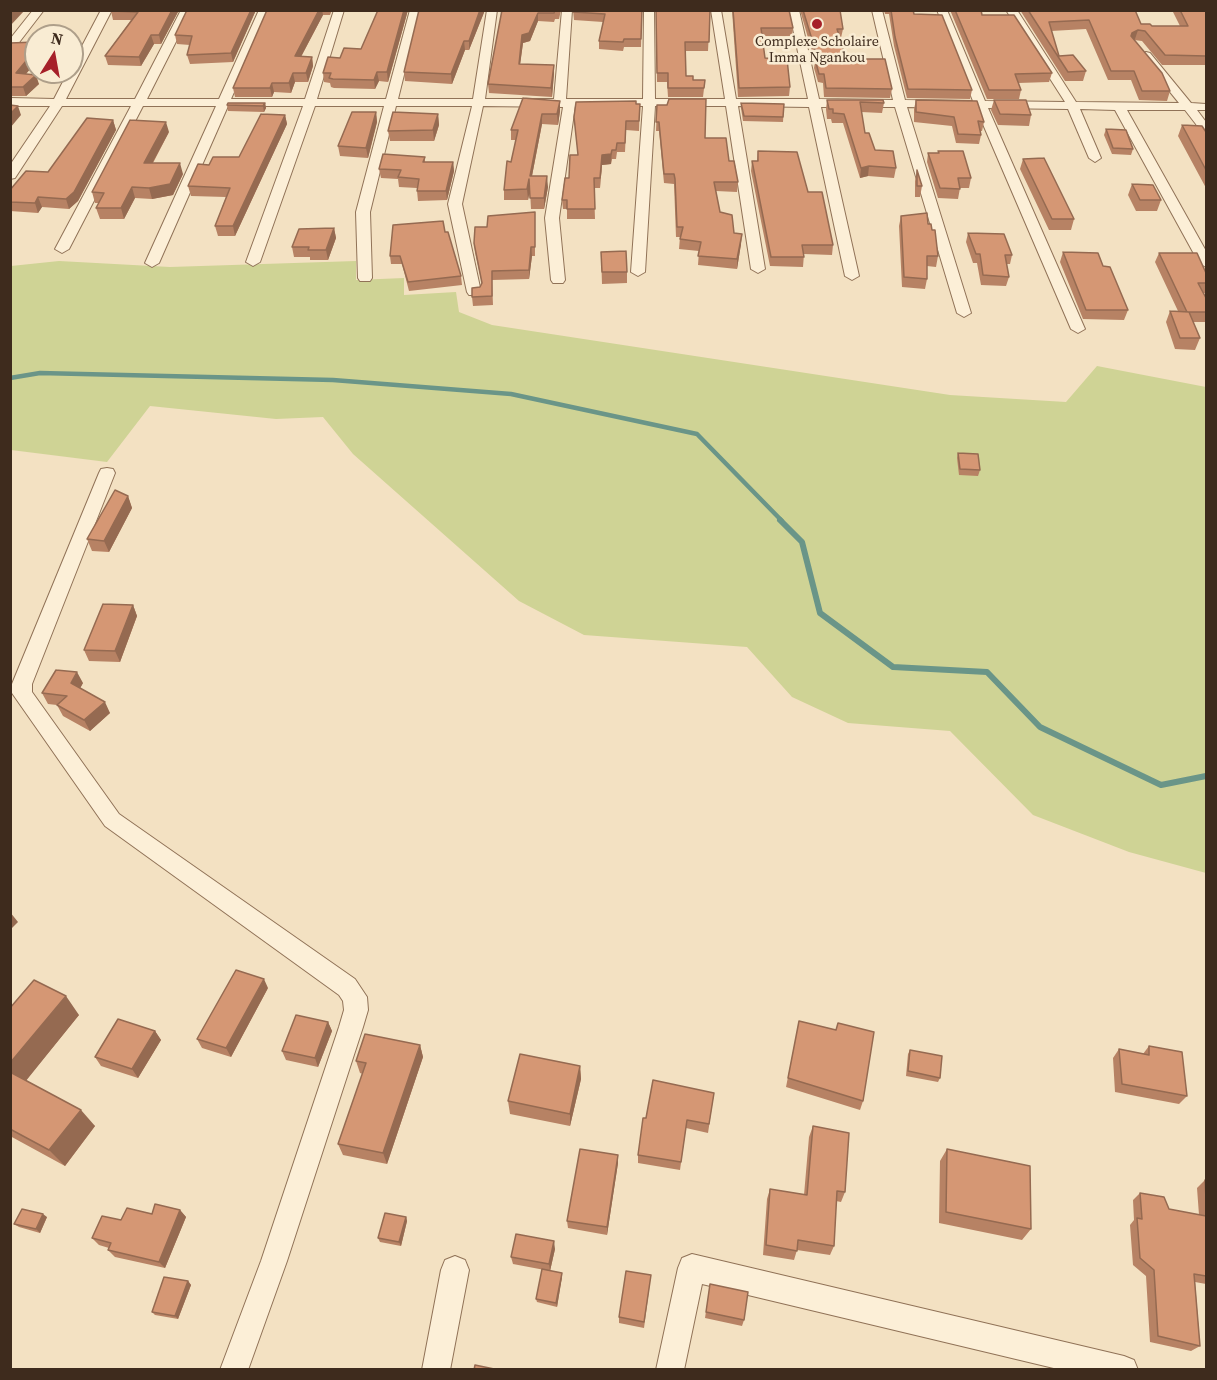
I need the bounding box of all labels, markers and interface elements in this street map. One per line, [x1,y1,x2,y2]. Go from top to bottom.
marker: Complexe Scholaire Imma Ngankou [810,17,824,31]
north arrow [24,24,84,84]
text: N [49,26,65,50]
place label: Complexe Scholaire Imma Ngankou [755,34,879,66]

